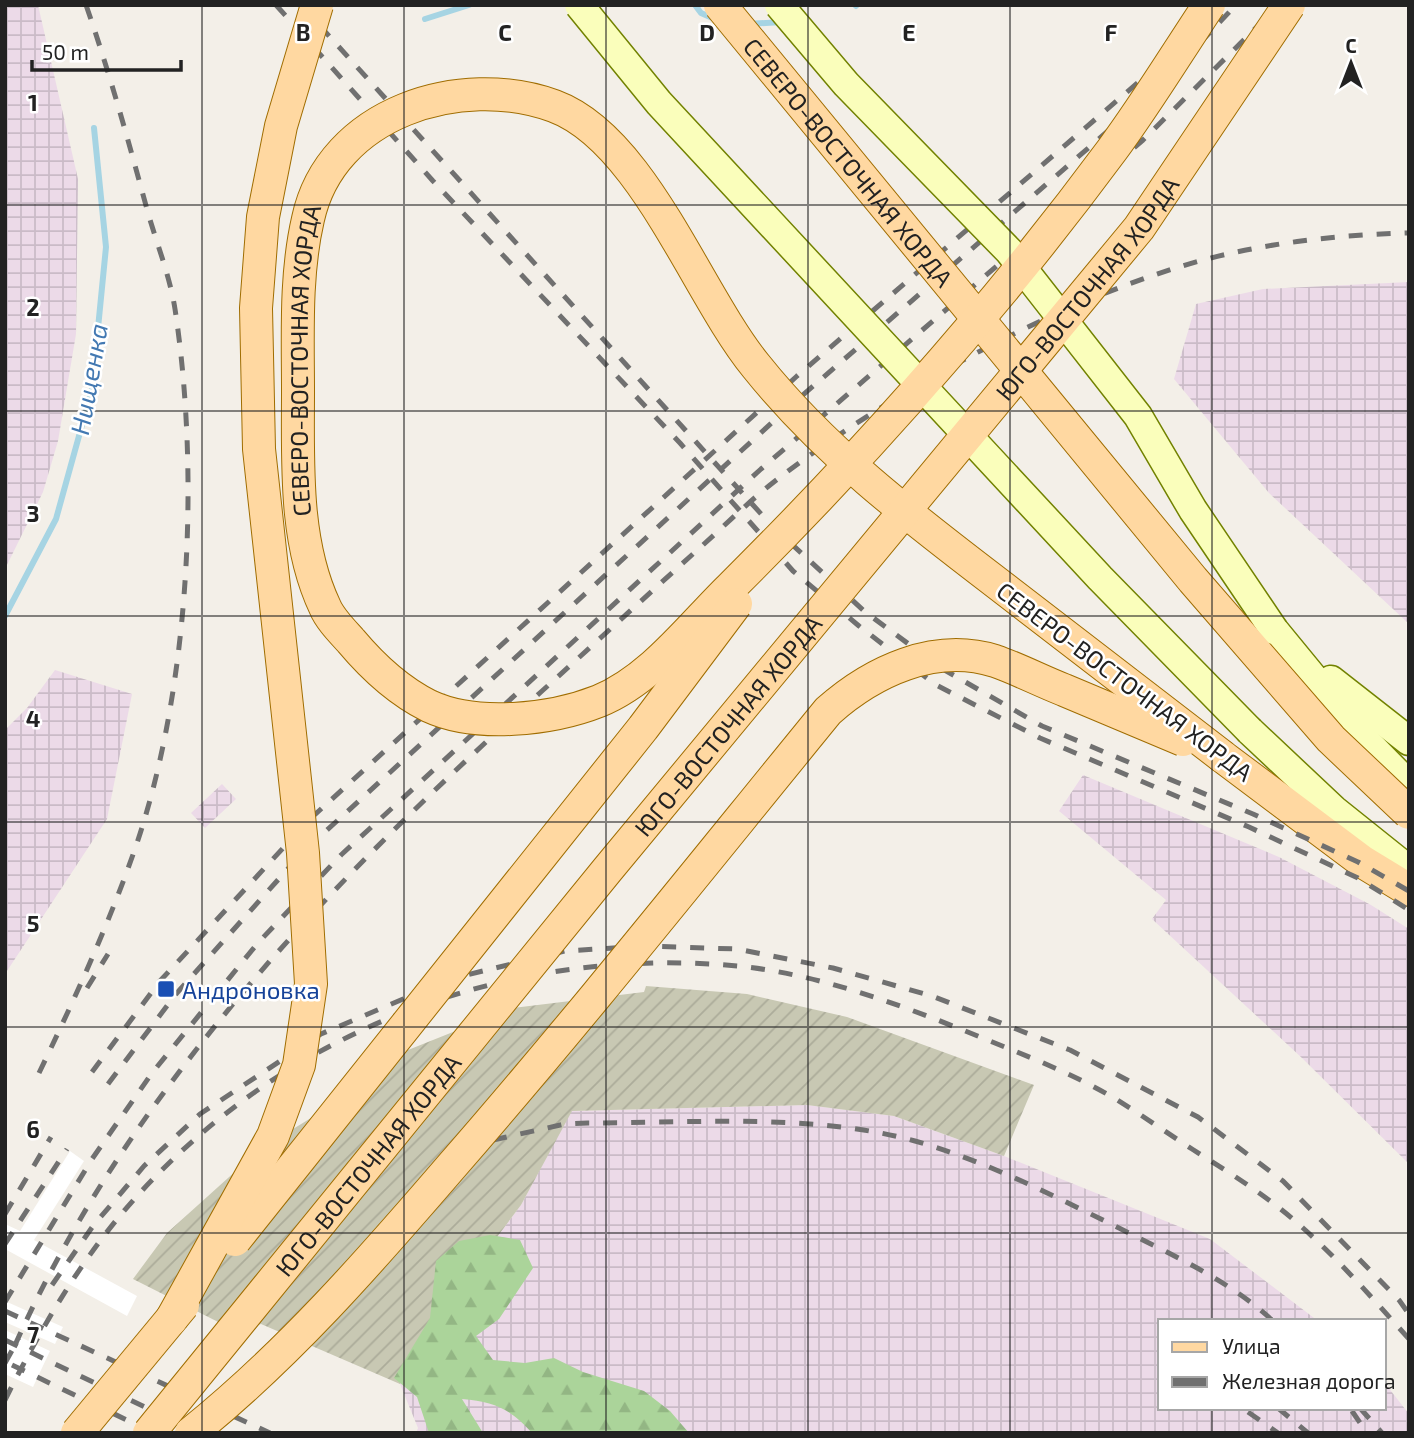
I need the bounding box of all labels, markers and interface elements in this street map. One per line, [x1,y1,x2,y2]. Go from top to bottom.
text: B [296,18,310,46]
text: C [498,18,512,46]
text: D [699,18,715,46]
text: E [902,18,916,46]
text: F [1105,18,1118,46]
scale bar [32,28,180,72]
north arrow [1316,28,1386,98]
street label: СЕВЕРО-ВОСТОЧНАЯ ХОРДА [738,32,960,292]
text: С [1345,34,1357,57]
text: 50 m [42,39,89,64]
text: 1 [28,88,38,116]
street label: ЮГО-ВОСТОЧНАЯ ХОРДА [989,171,1184,405]
street label: СЕВЕРО-ВОСТОЧНАЯ ХОРДА [283,201,326,518]
text: 2 [26,293,40,321]
water label: Нищенка [63,321,113,437]
text: 3 [26,499,40,527]
street label: СЕВЕРО-ВОСТОЧНАЯ ХОРДА [991,575,1259,787]
street label: ЮГО-ВОСТОЧНАЯ ХОРДА [627,609,827,841]
text: 4 [26,704,40,732]
text: 5 [27,909,39,937]
place label: Андроновка [182,975,320,1004]
marker: Андроновка [156,979,176,999]
street label: ЮГО-ВОСТОЧНАЯ ХОРДА [269,1048,466,1281]
text: 6 [26,1115,40,1143]
legend [1158,1319,1386,1410]
text: 7 [27,1320,39,1348]
text: Улица [1222,1333,1281,1358]
text: Железная дорога [1222,1368,1395,1393]

